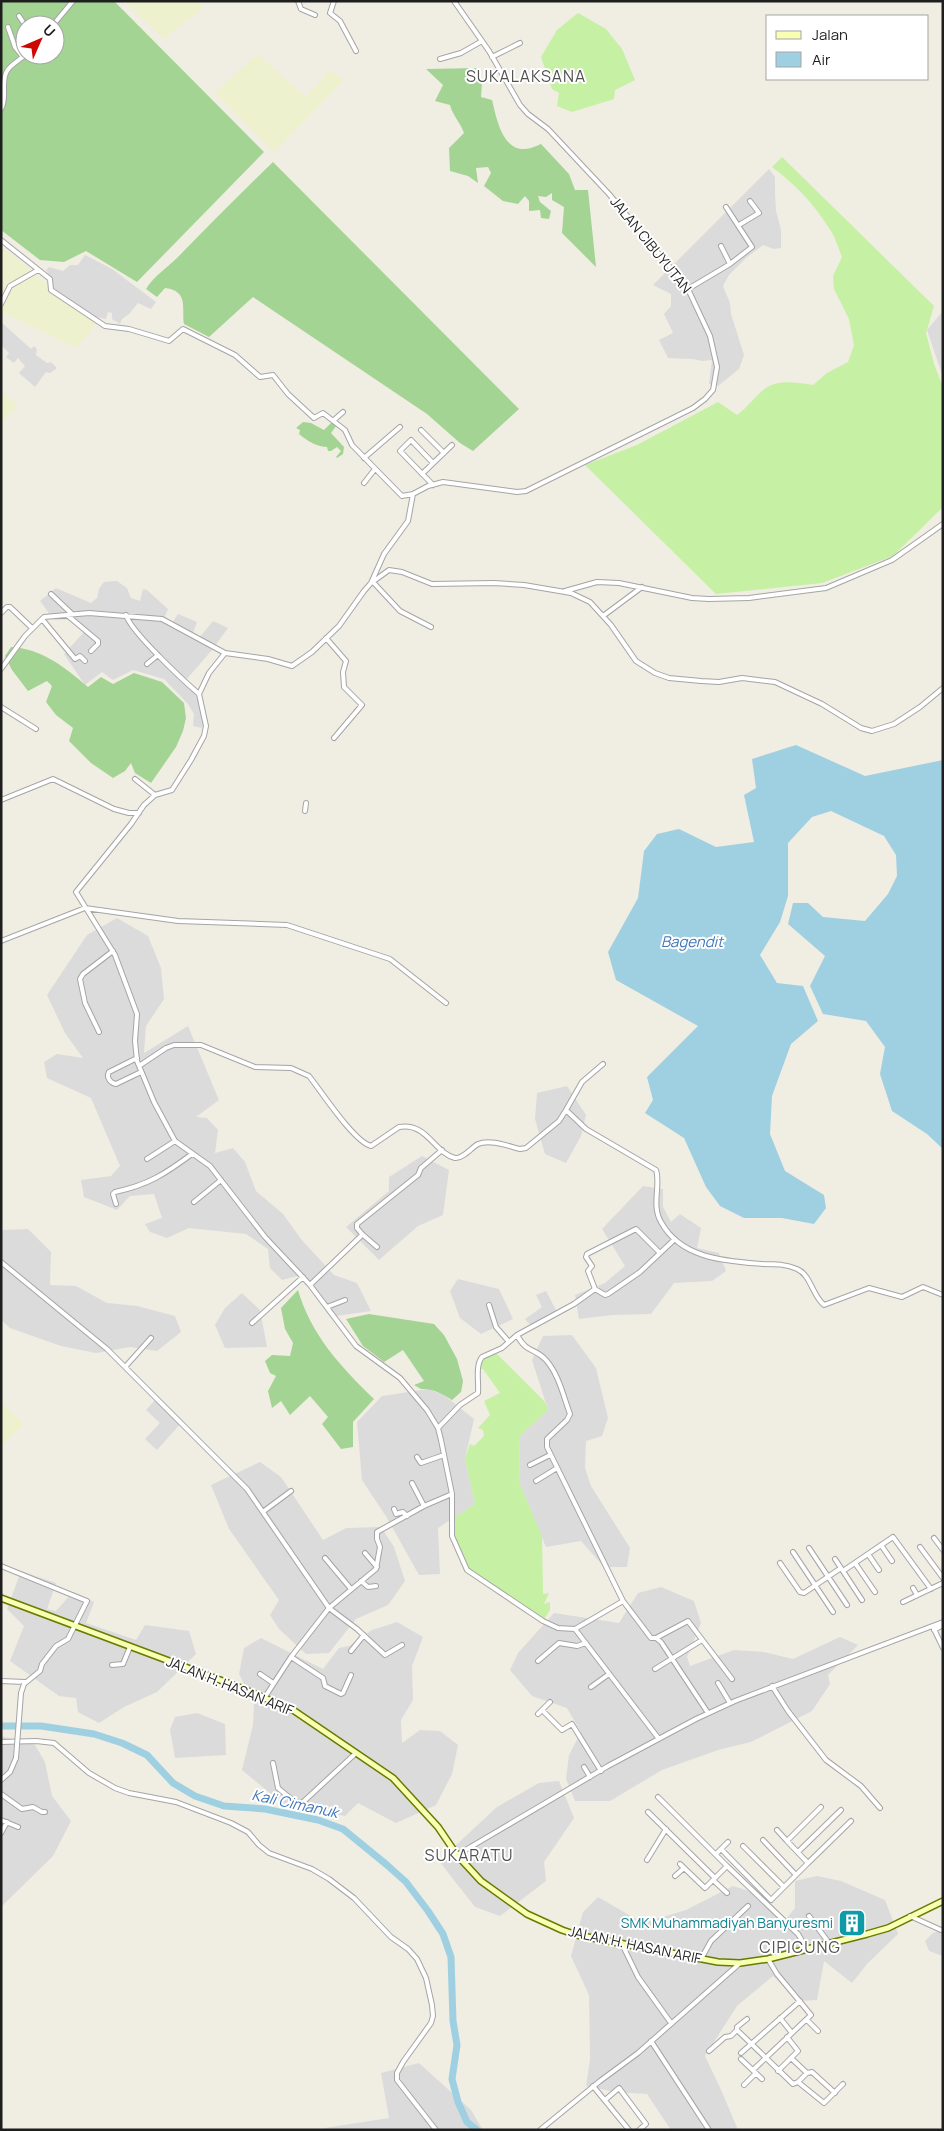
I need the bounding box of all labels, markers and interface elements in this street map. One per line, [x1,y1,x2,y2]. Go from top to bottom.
north arrow [15,15,65,65]
legend [766,15,929,80]
text: U [39,20,60,41]
text: Jalan [812,24,848,45]
text: Air [812,49,831,70]
district label: SUKALAKSANA [466,65,586,87]
street label: JALAN CIBUYUTAN [606,192,696,297]
water label: Bagendit [661,931,725,952]
street label: JALAN H. HASAN ARIF [164,1651,297,1720]
water label: Kali Cimanuk [250,1784,343,1823]
district label: SUKARATU [425,1844,513,1866]
building icon: SMK Muhammadiyah Banyuresmi [837,1908,867,1938]
place label: SMK Muhammadiyah Banyuresmi [621,1913,833,1932]
street label: JALAN H. HASAN ARIF [567,1921,703,1968]
district label: CIPICUNG [759,1936,841,1958]

